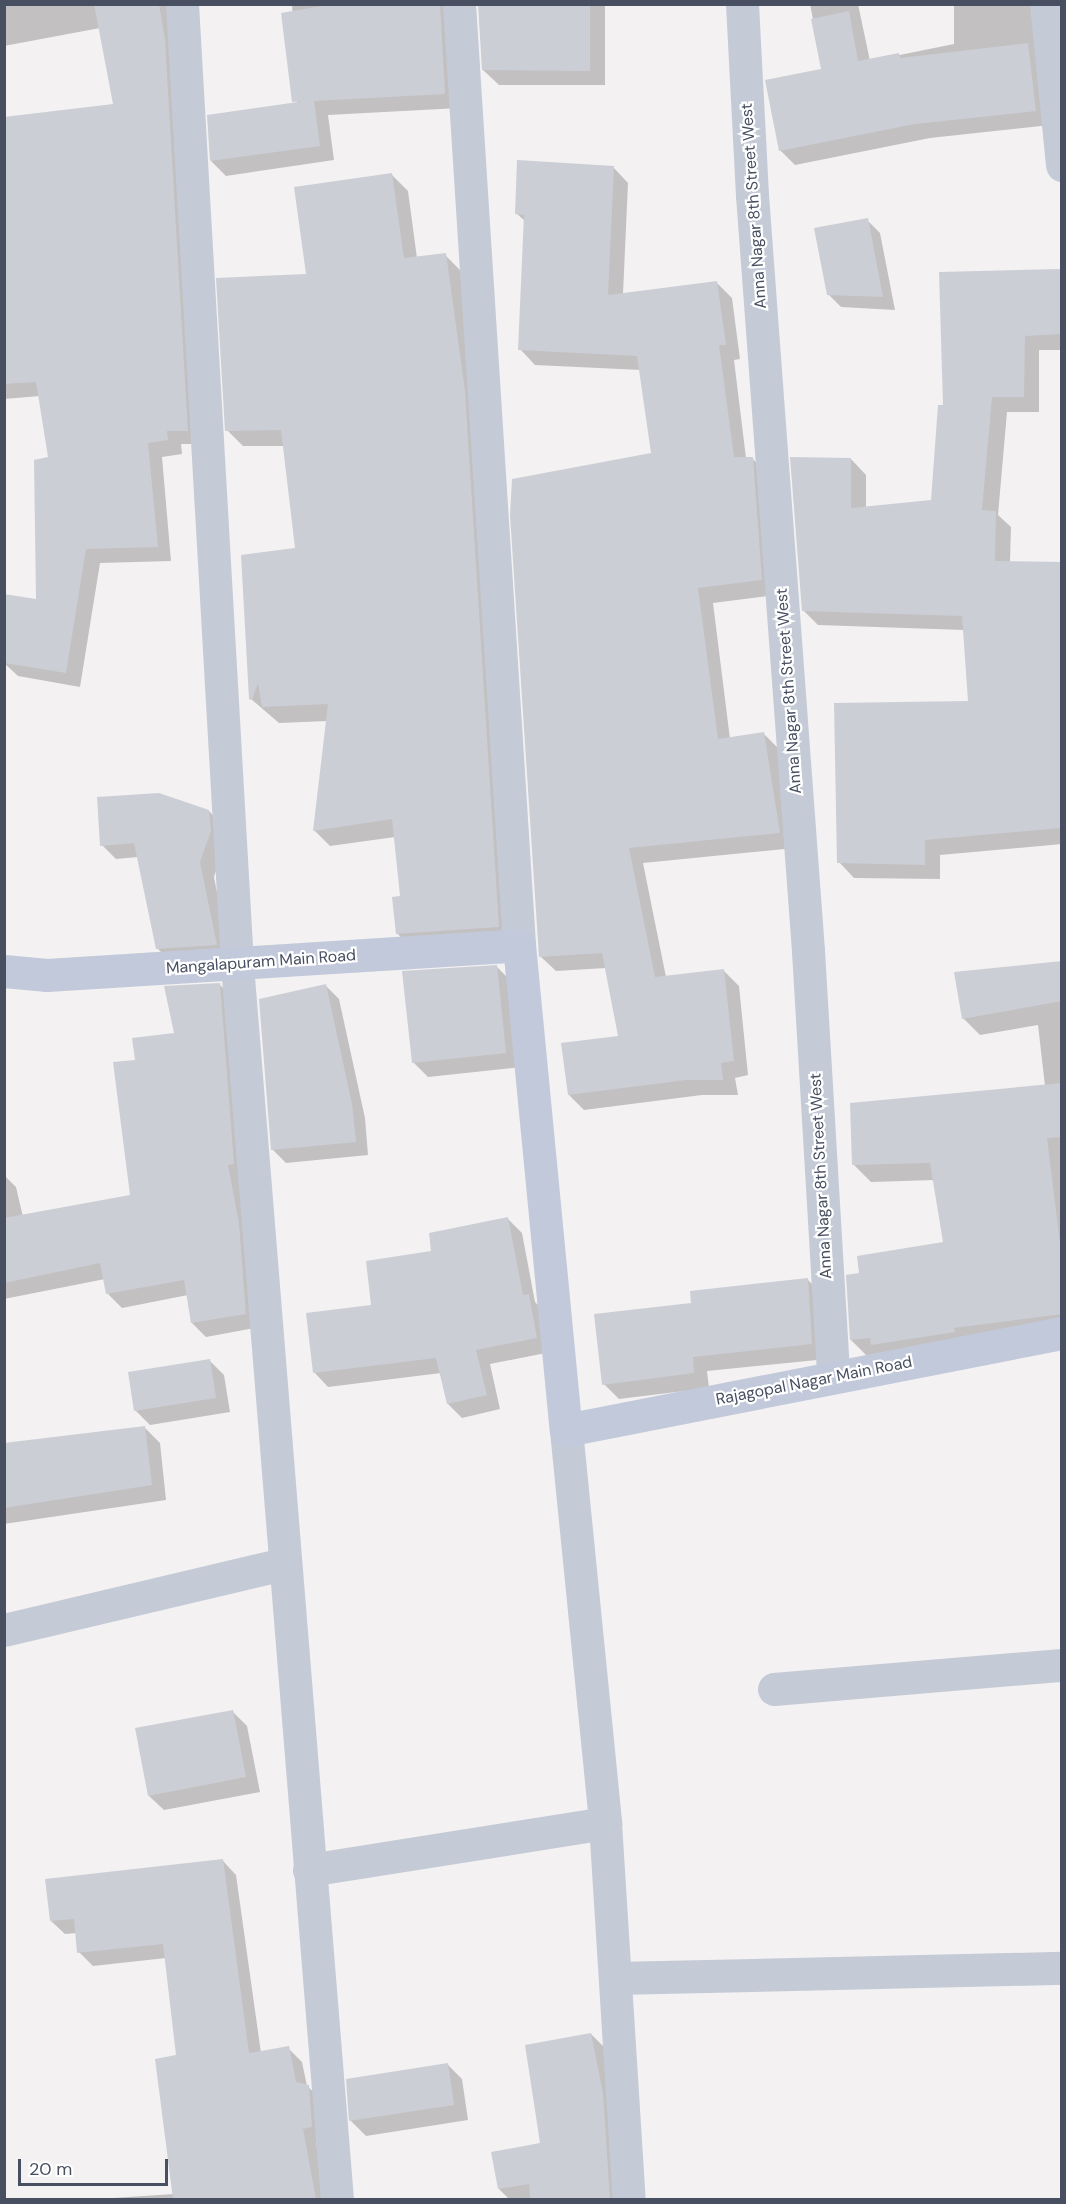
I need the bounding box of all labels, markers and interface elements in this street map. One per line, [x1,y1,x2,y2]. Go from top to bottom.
street label: Anna Nagar 8th Street West [737,102,771,310]
street label: Anna Nagar 8th Street West [772,587,806,795]
street label: Mangalapuram Main Road [165,946,357,978]
street label: Anna Nagar 8th Street West [806,1072,836,1280]
street label: Rajagopal Nagar Main Road [714,1353,914,1409]
scale bar [21,2147,171,2185]
text: 20 m [29,2157,72,2181]

